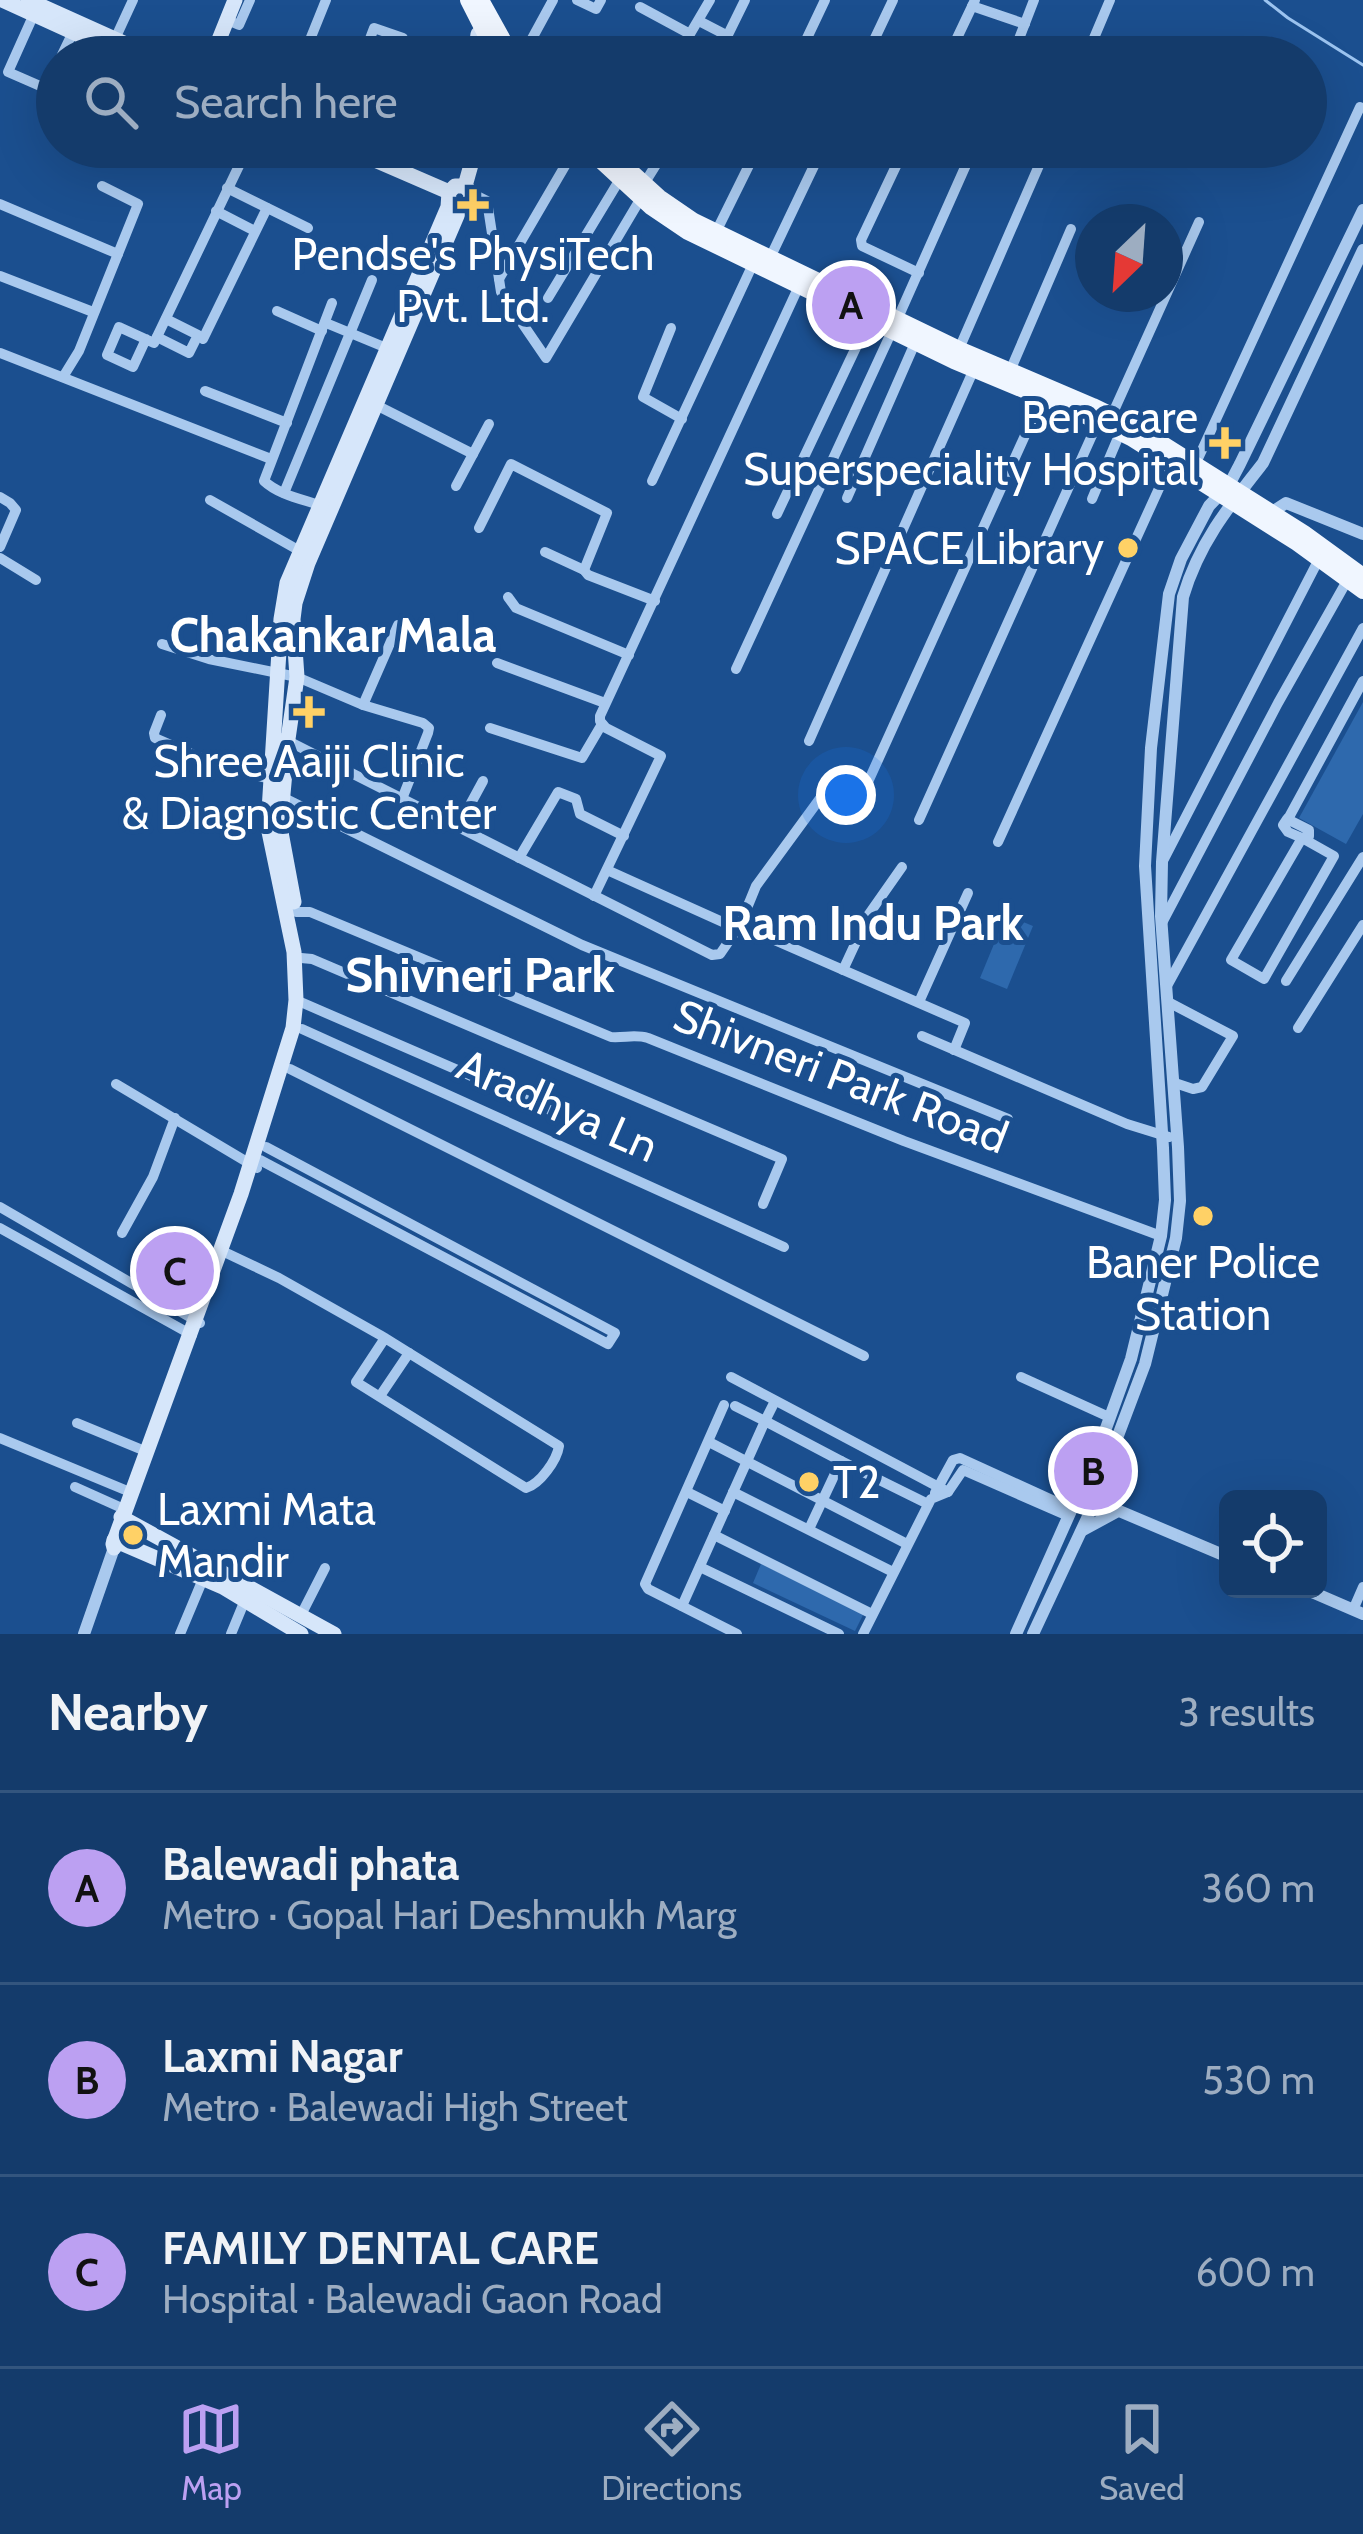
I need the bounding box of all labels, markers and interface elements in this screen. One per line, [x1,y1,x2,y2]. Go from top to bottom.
search box [36,36,1327,168]
icon: search [78,69,144,135]
text: Search here [174,75,398,129]
marker: Pendse's PhysiTech Pvt. Ltd. [457,189,489,221]
north arrow [1075,204,1183,312]
place label: Pendse's PhysiTech Pvt. Ltd. [292,227,654,333]
pin: A [812,260,890,350]
place label: Benecare Superspeciality Hospital [743,390,1198,496]
marker: Benecare Superspeciality Hospital [1209,427,1241,459]
place label: SPACE Library [834,521,1104,575]
marker: SPACE Library [1115,535,1141,561]
district label: Chakankar Mala [170,606,496,664]
marker: Shree Aaiji Clinic & Diagnostic Center [293,696,325,728]
place label: Shree Aaiji Clinic & Diagnostic Center [122,734,497,840]
your location [816,765,876,825]
district label: Ram Indu Park [722,894,1024,952]
district label: Shivneri Park [345,946,616,1004]
street label: Shivneri Park Road [667,988,1015,1164]
street label: Aradhya Ln [449,1037,667,1173]
marker: Baner Police Station [1190,1203,1216,1229]
pin: C [136,1226,214,1316]
place label: Baner Police Station [1086,1235,1320,1341]
pin: B [1054,1426,1132,1516]
place label: T2 [833,1455,881,1509]
marker: T2 [796,1469,822,1495]
place label: Laxmi Mata Mandir [157,1482,376,1588]
map controls [1219,1490,1327,1598]
button: locate [1219,1490,1327,1598]
marker: Laxmi Mata Mandir [120,1522,146,1548]
text: Nearby [48,1681,208,1743]
text: 3 results [1178,1688,1315,1736]
text: Balewadi phata [162,1837,459,1891]
text: A [75,1864,99,1912]
text: 360 m [1202,1864,1315,1912]
text: Metro · Gopal Hari Deshmukh Marg [162,1891,737,1939]
text: Laxmi Nagar [162,2029,403,2083]
text: B [75,2056,99,2104]
text: 530 m [1203,2056,1315,2104]
text: Metro · Balewadi High Street [162,2083,628,2131]
text: FAMILY DENTAL CARE [162,2221,599,2275]
text: C [75,2248,99,2296]
text: 600 m [1195,2248,1315,2296]
text: Hospital · Balewadi Gaon Road [162,2275,663,2323]
tab: Map [178,2396,244,2508]
tab: Directions [601,2396,742,2508]
tab: Saved [1099,2396,1185,2508]

